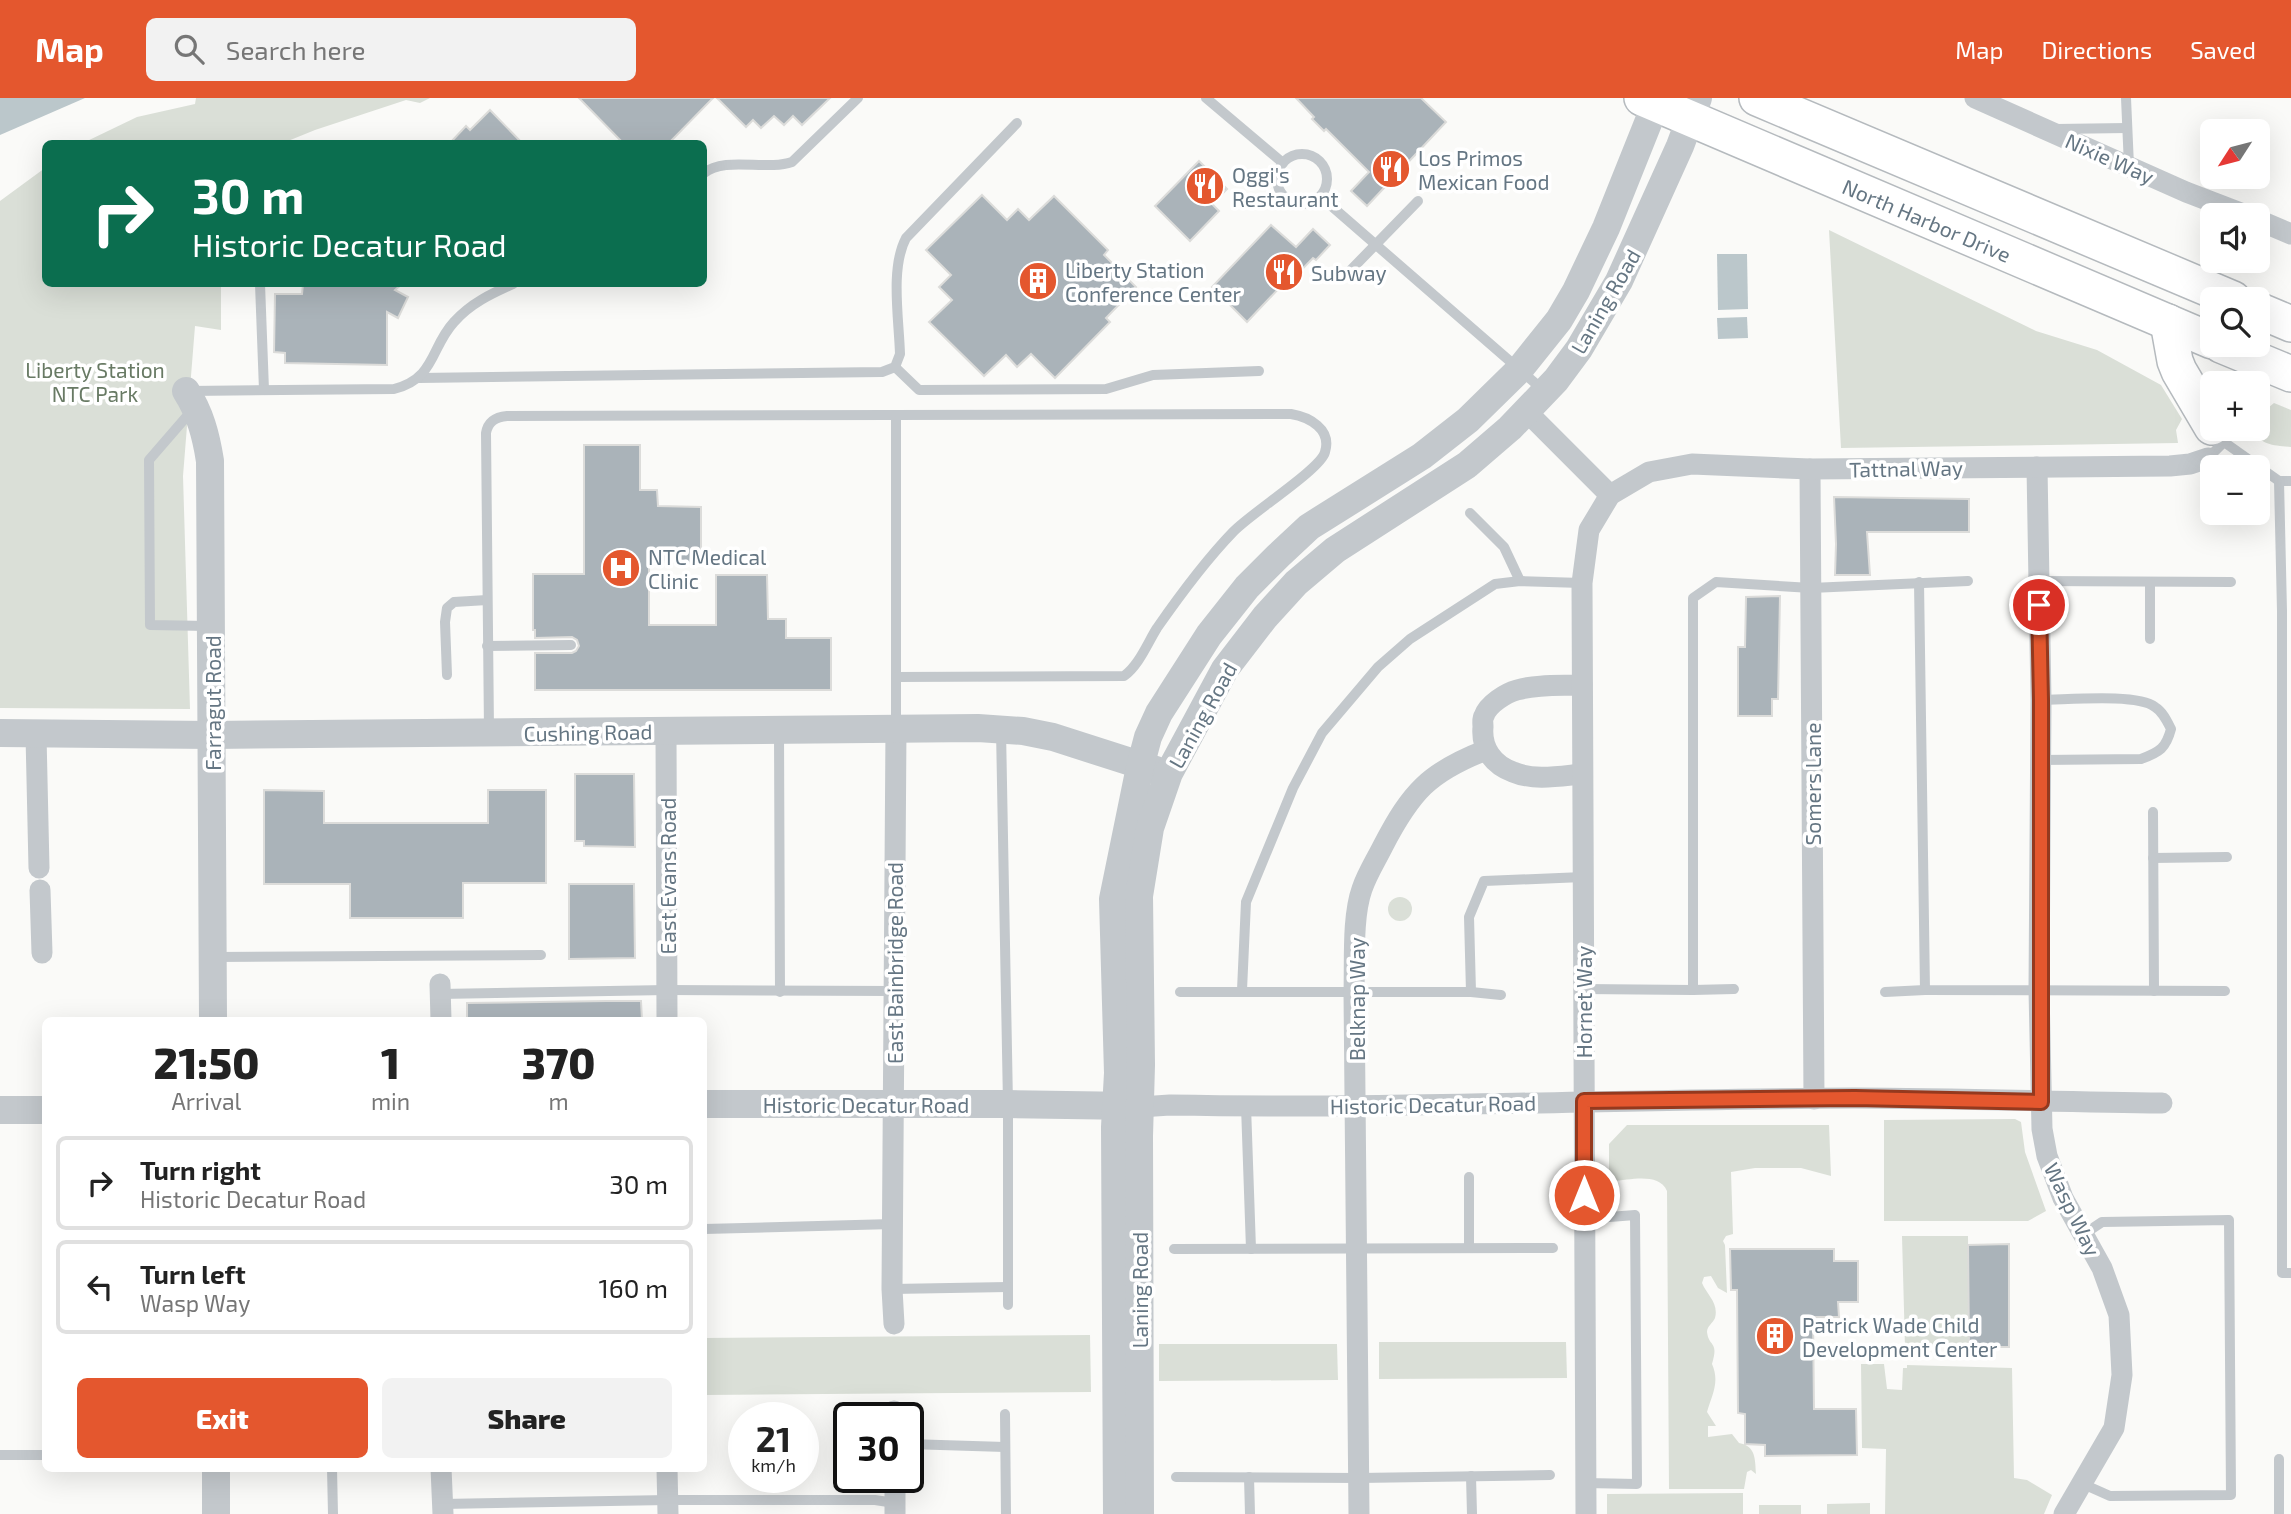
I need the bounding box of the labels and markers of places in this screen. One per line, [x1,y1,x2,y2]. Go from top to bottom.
place label: Los Primos Mexican Food [1418,145,1550,194]
restaurant icon: Los Primos Mexican Food [1370,148,1412,190]
place label: Oggi's Restaurant [1232,162,1338,211]
restaurant icon: Oggi's Restaurant [1184,165,1226,207]
restaurant icon: Subway [1263,251,1305,293]
place label: Liberty Station Conference Center [1065,257,1242,306]
building icon: Liberty Station Conference Center [1017,260,1059,302]
place label: Subway [1311,260,1387,285]
place label: NTC Medical Clinic [648,544,767,593]
hospital icon: NTC Medical Clinic [600,547,642,589]
pin [2009,575,2069,635]
place label: Patrick Wade Child Development Center [1802,1312,1998,1361]
building icon: Patrick Wade Child Development Center [1754,1315,1796,1357]

